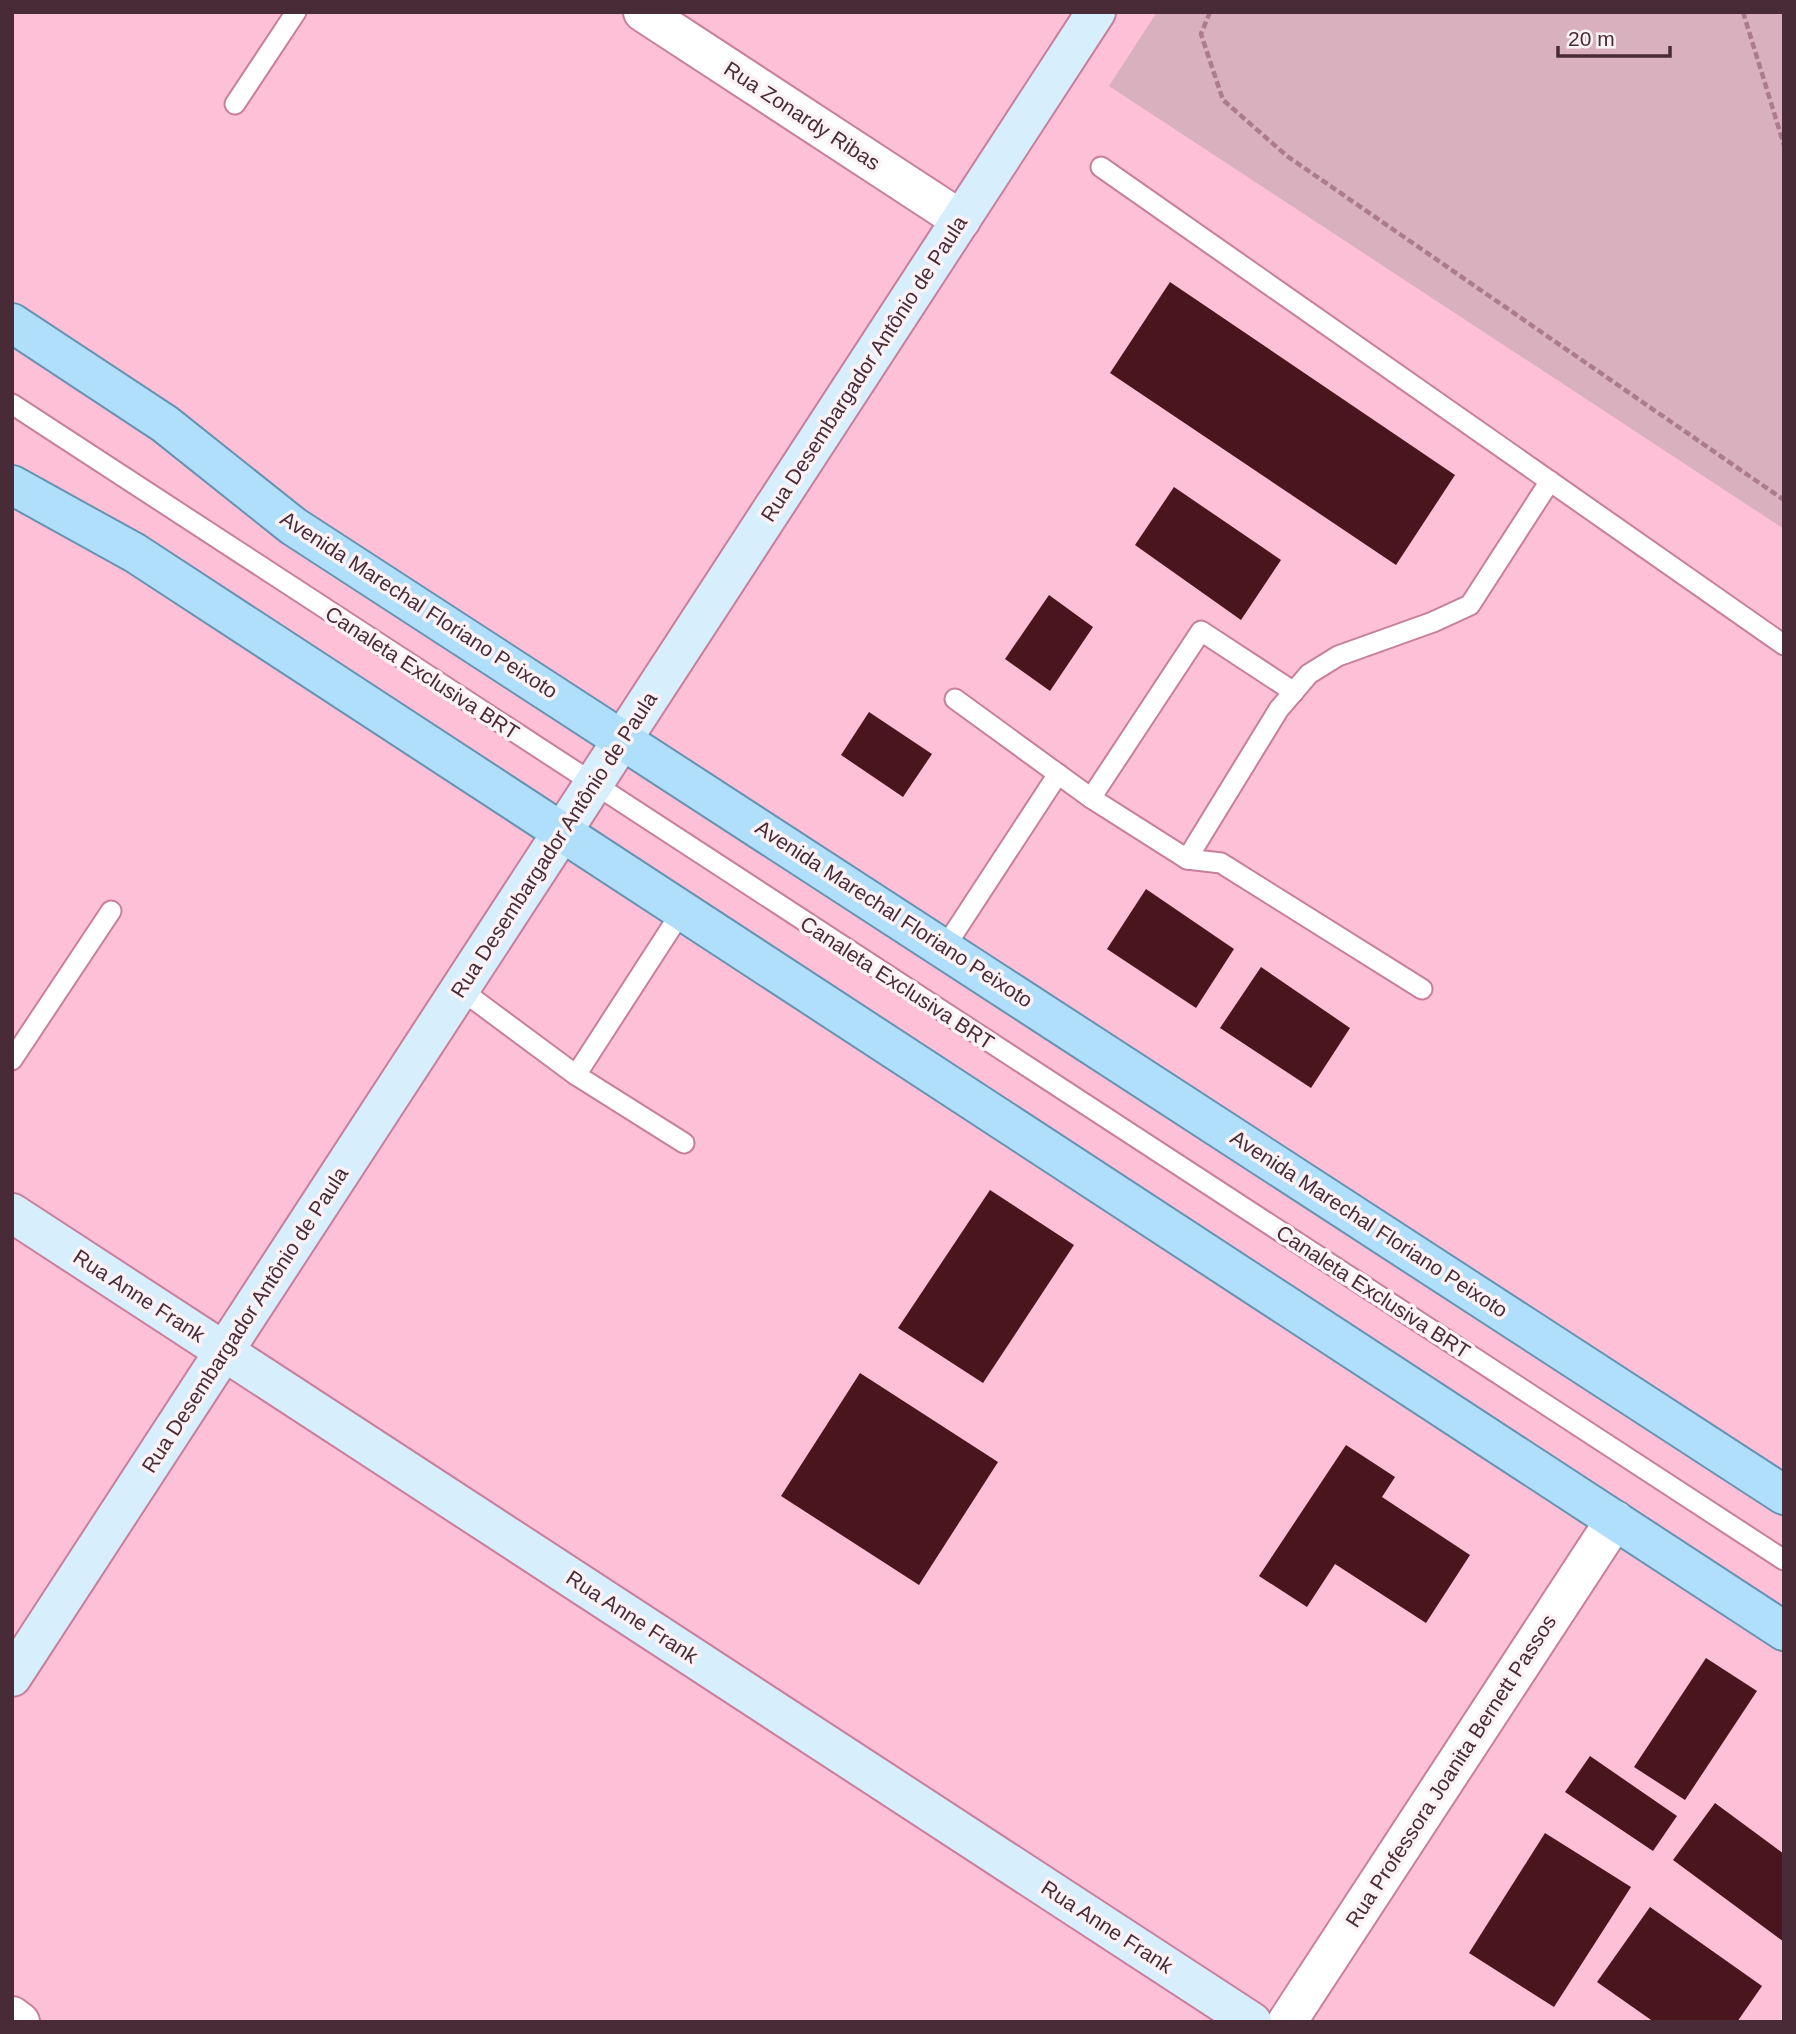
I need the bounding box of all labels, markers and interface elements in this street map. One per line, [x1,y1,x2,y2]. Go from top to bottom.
scale bar [1558,14,1670,58]
text: 20 m [1568,27,1615,50]
street label: Rua Zonardy Ribas [720,57,884,174]
street label: Rua Desembargador Antônio de Paula [756,211,971,526]
street label: Avenida Marechal Floriano Peixoto [277,506,562,703]
street label: Canaleta Exclusiva BRT [321,601,523,744]
street label: Rua Desembargador Antônio de Paula [446,687,661,1002]
street label: Avenida Marechal Floriano Peixoto [752,815,1037,1012]
street label: Canaleta Exclusiva BRT [796,911,998,1054]
street label: Avenida Marechal Floriano Peixoto [1227,1125,1512,1322]
street label: Rua Desembargador Antônio de Paula [137,1162,352,1477]
street label: Canaleta Exclusiva BRT [1272,1220,1474,1363]
street label: Rua Anne Frank [69,1245,210,1347]
street label: Rua Anne Frank [562,1566,703,1668]
street label: Rua Professora Joanita Bernett Passos [1341,1610,1560,1931]
street label: Rua Anne Frank [1037,1876,1178,1978]

